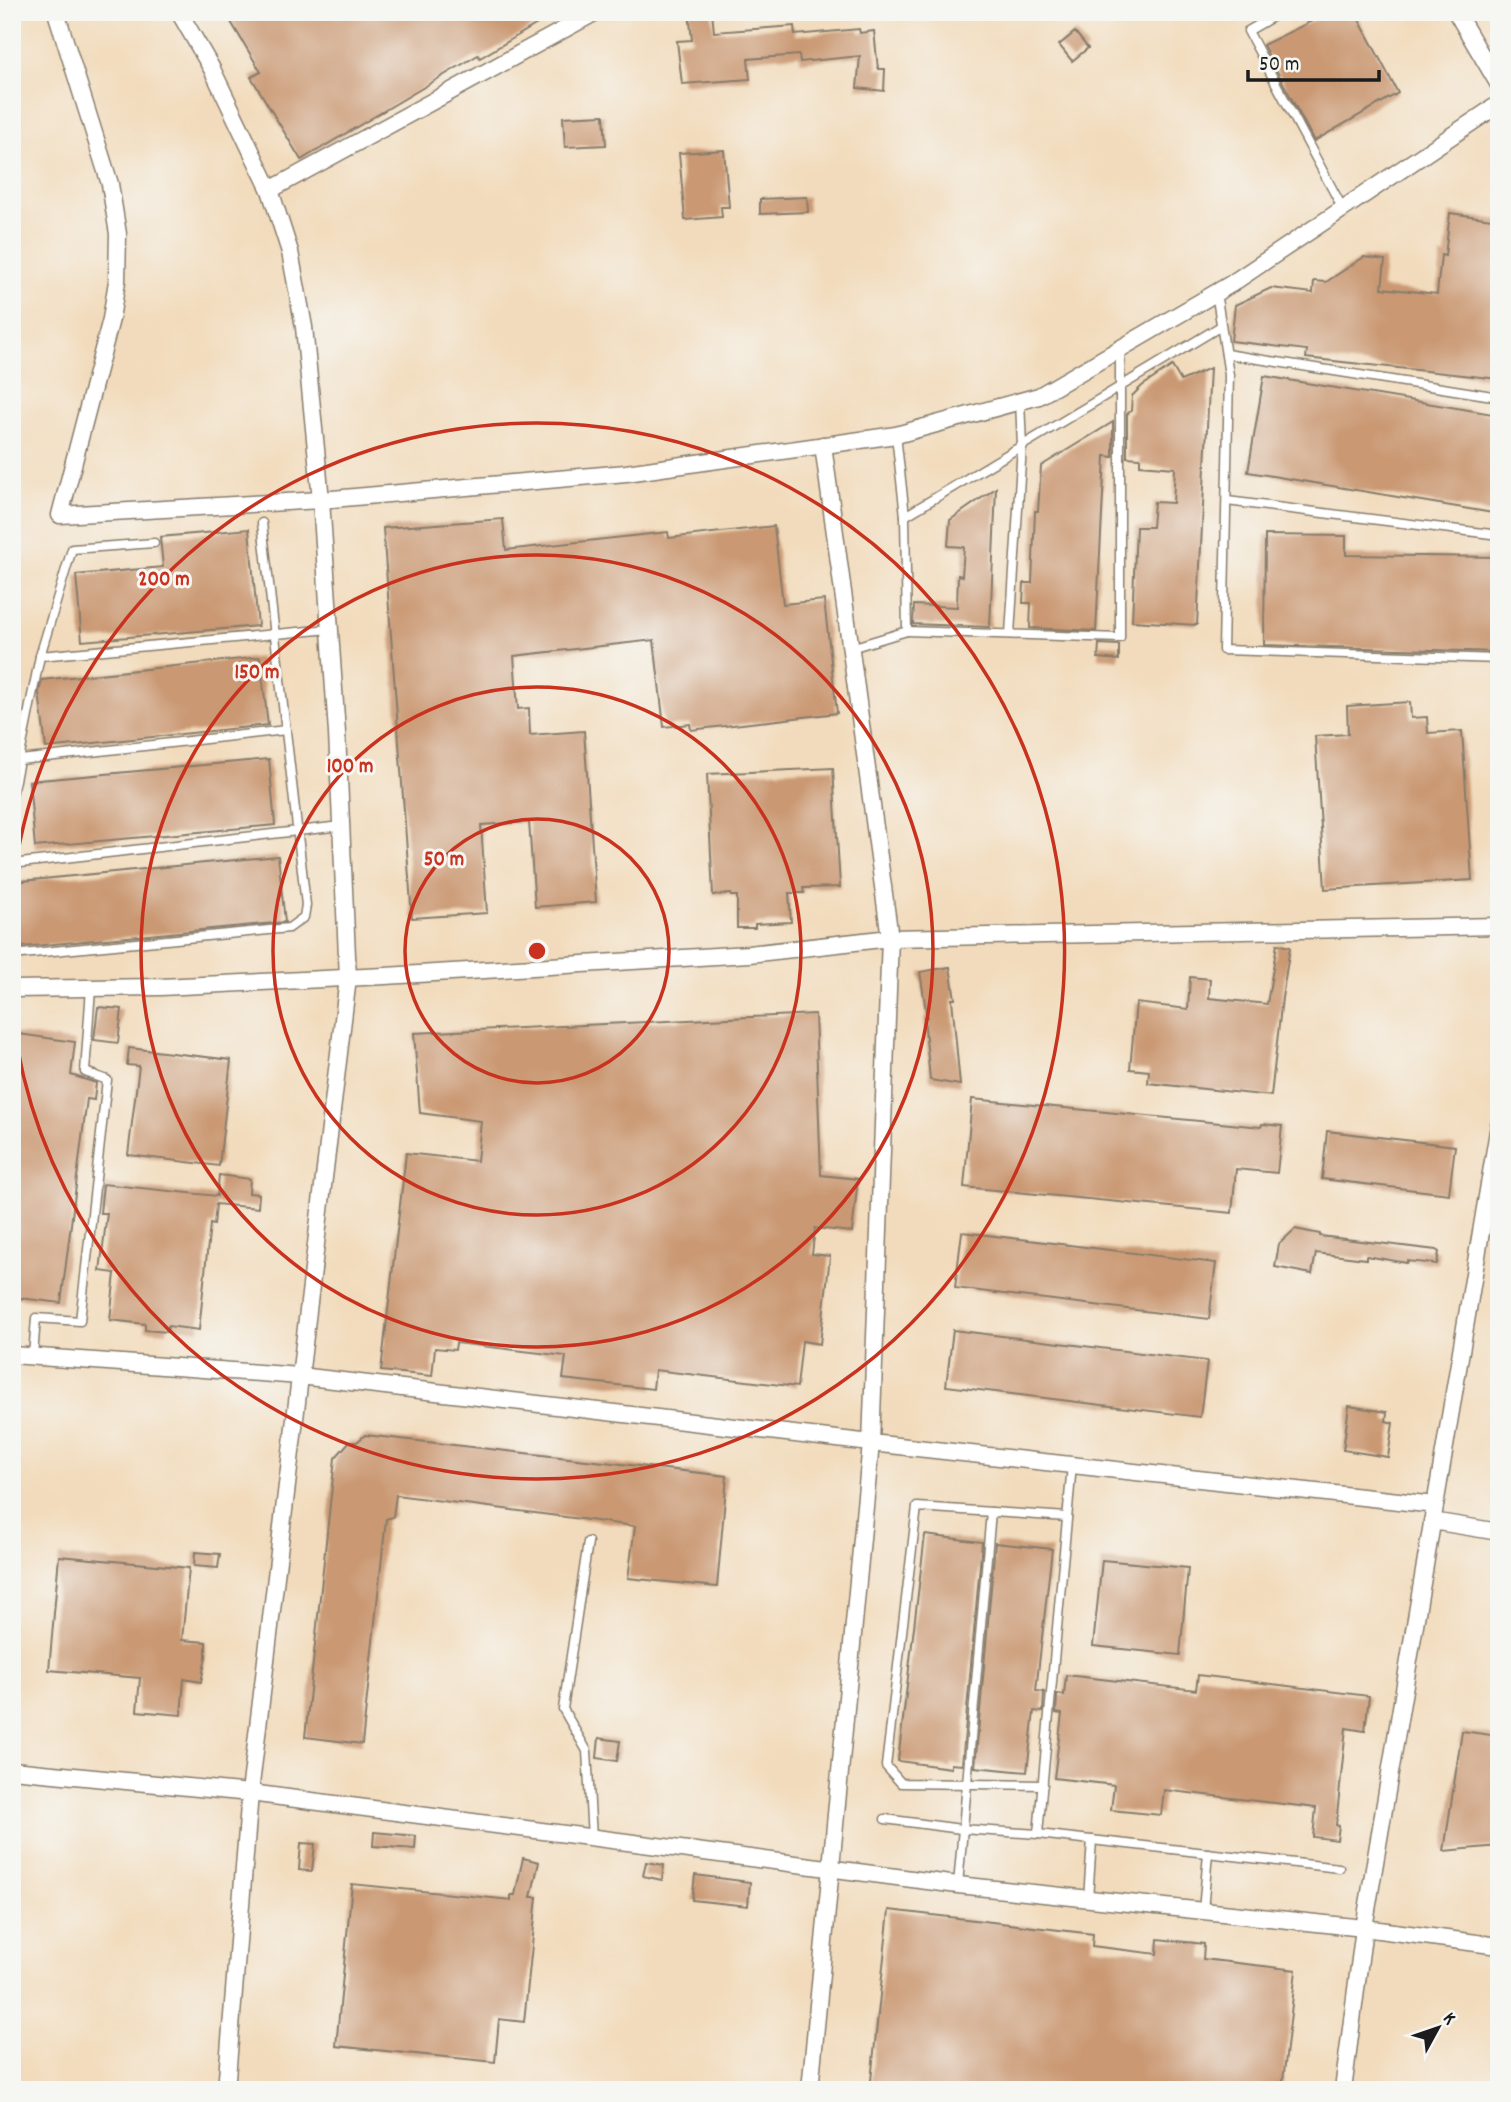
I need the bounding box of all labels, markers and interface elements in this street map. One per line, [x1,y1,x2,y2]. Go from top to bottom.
scale bar [1248,38,1380,82]
text: 50 m [1259,51,1299,81]
text: 200 m [138,566,190,596]
text: 150 m [234,659,280,689]
text: 100 m [327,753,373,783]
text: 50 m [424,846,464,876]
centre of rings [525,939,549,963]
north arrow [1402,1994,1472,2064]
text: K [1435,2007,1462,2032]

